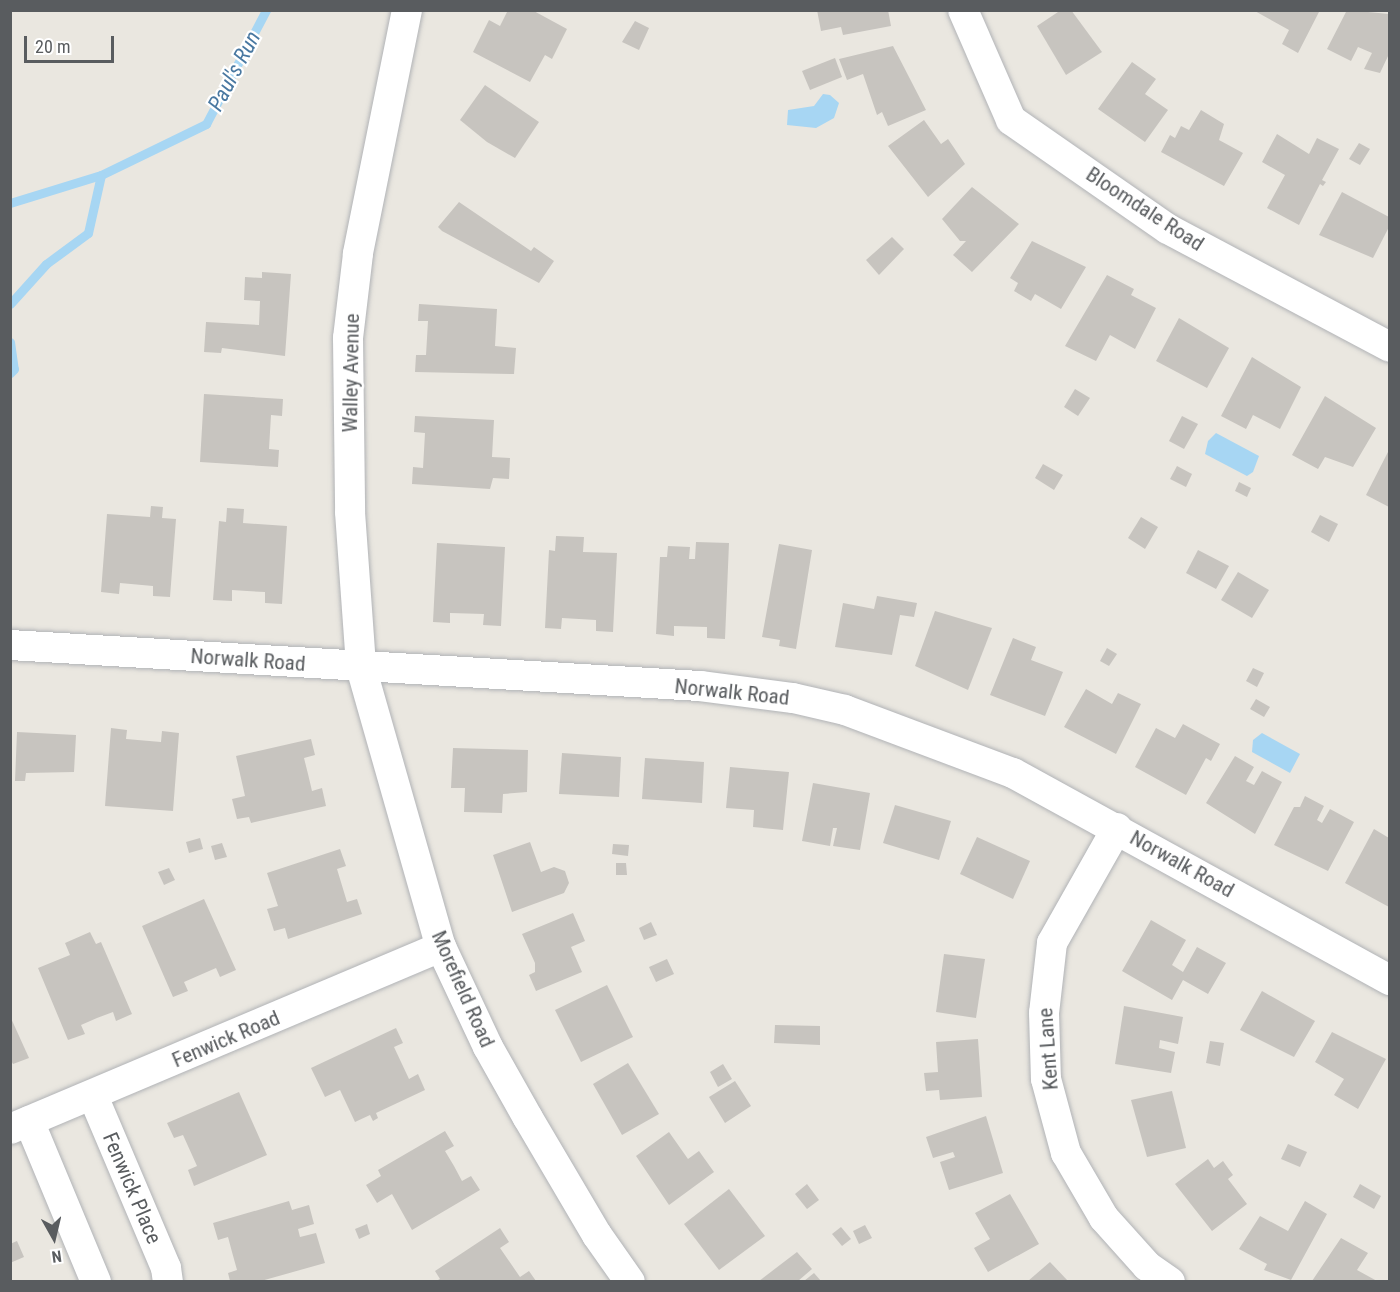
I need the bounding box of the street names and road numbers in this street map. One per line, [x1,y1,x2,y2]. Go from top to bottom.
street label: Bloomdale Road [1081,162,1209,256]
street label: Walley Avenue [337,313,365,433]
street label: Norwalk Road [190,643,306,677]
street label: Norwalk Road [673,673,791,711]
street label: Norwalk Road [1126,825,1238,903]
street label: Morefield Road [426,927,500,1051]
street label: Fenwick Road [168,1005,284,1073]
street label: Kent Lane [1033,1007,1063,1091]
street label: Fenwick Place [97,1129,167,1247]

